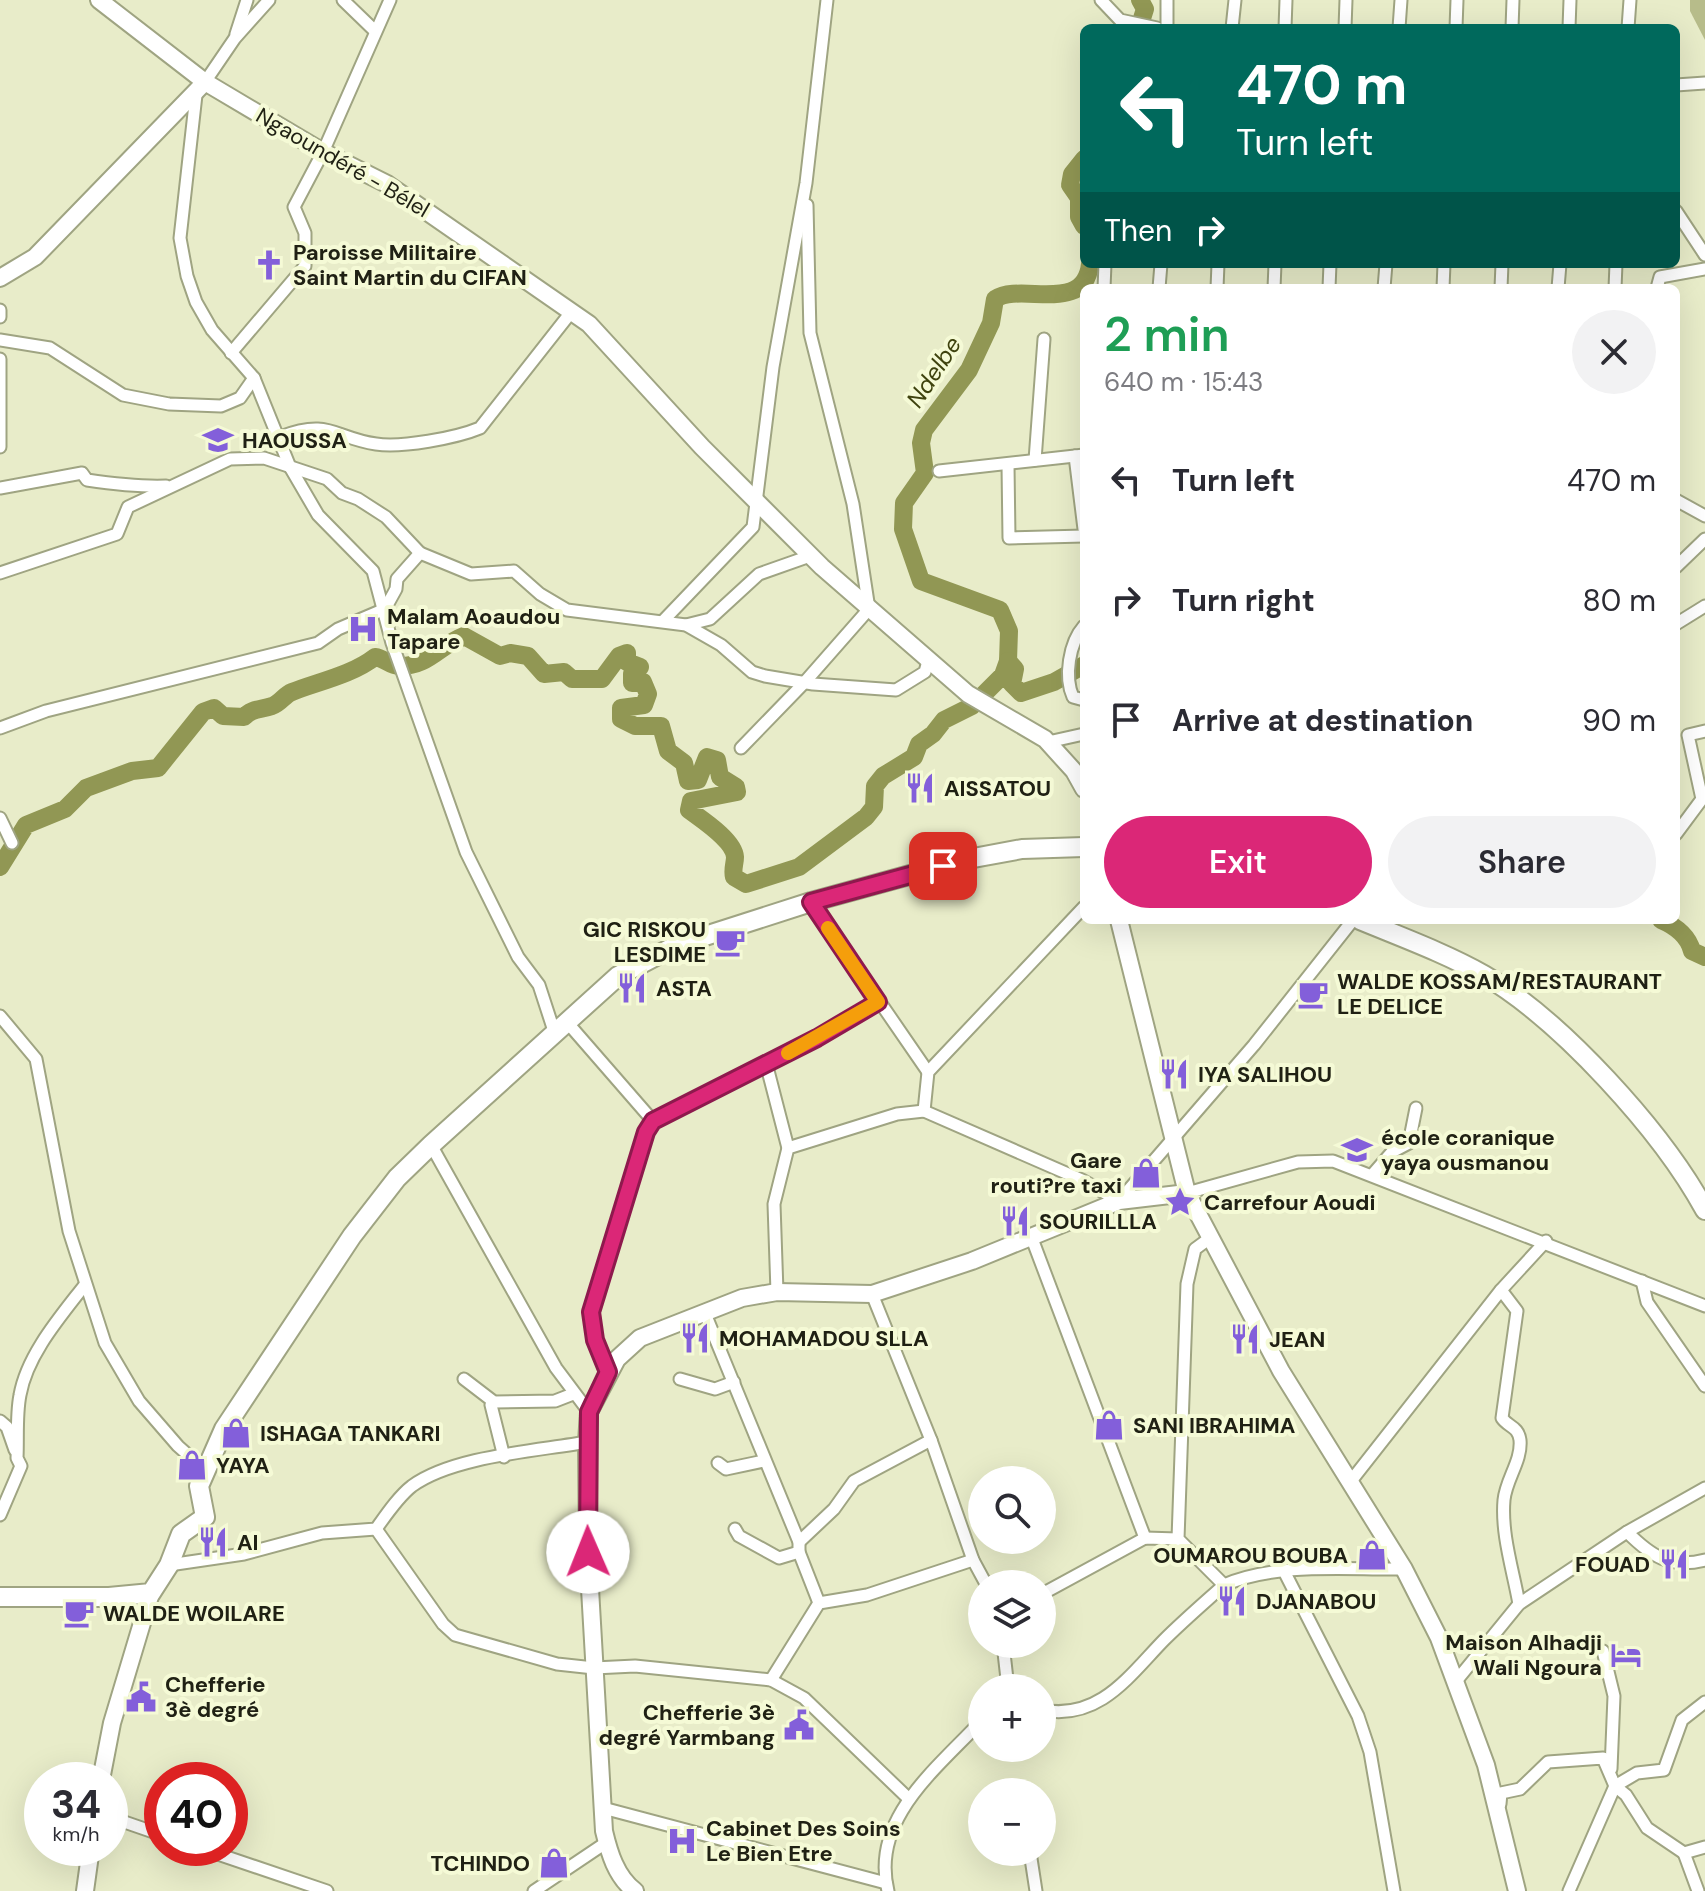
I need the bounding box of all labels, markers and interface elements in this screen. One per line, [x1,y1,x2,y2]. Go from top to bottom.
text: 470 m [1236,48,1407,121]
icon: left [1104,56,1208,160]
street label: Ngaoundéré - Bélel [251,101,435,224]
text: Turn left [1236,119,1373,166]
icon: right [1188,208,1232,252]
text: Then [1104,211,1172,250]
place label: Paroisse Militaire Saint Martin du CIFAN [293,238,527,292]
church icon: Paroisse Militaire Saint Martin du CIFAN [252,248,286,282]
text: 2 min [1104,303,1230,366]
button: close [1572,310,1656,394]
water label: Ndelbe [899,330,968,413]
text: 640 m · 15:43 [1104,365,1263,399]
school or university icon: HAOUSSA [201,423,235,457]
place label: HAOUSSA [242,426,347,455]
icon: left [1104,458,1148,502]
text: Turn left [1172,461,1295,500]
text: 470 m [1567,461,1656,500]
icon: right [1104,578,1148,622]
text: Turn right [1172,581,1315,620]
text: 80 m [1583,581,1656,620]
place label: Malam Aoaudou Tapare [387,602,560,656]
hospital icon: Malam Aoaudou Tapare [346,612,380,646]
icon: arrive [1104,698,1148,742]
text: Arrive at destination [1172,701,1473,740]
text: 90 m [1582,701,1656,740]
restaurant icon: AISSATOU [903,771,937,805]
place label: AISSATOU [944,774,1051,803]
button: Exit [1104,816,1372,908]
button: Share [1388,816,1656,908]
pin [909,832,977,900]
icon: arrive [921,844,965,888]
place label: GIC RISKOU LESDIME [583,915,706,969]
cafe icon: GIC RISKOU LESDIME [713,925,747,959]
place label: WALDE KOSSAM/RESTAURANT LE DELICE [1337,967,1662,1021]
restaurant icon: ASTA [615,971,649,1005]
place label: ASTA [656,974,712,1003]
cafe icon: WALDE KOSSAM/RESTAURANT LE DELICE [1296,977,1330,1011]
restaurant icon: IYA SALIHOU [1157,1057,1191,1091]
place label: IYA SALIHOU [1198,1060,1332,1089]
place label: école coranique yaya ousmanou [1381,1123,1555,1177]
school or university icon: école coranique yaya ousmanou [1340,1133,1374,1167]
place label: Gare routi?re taxi [991,1146,1122,1200]
shop icon: Gare routi?re taxi [1129,1156,1163,1190]
place icon: Carrefour Aoudi [1163,1185,1197,1219]
place label: Carrefour Aoudi [1204,1188,1376,1217]
restaurant icon: SOURILLLA [998,1204,1032,1238]
place label: SOURILLLA [1039,1207,1157,1236]
restaurant icon: MOHAMADOU SLLA [678,1321,712,1355]
restaurant icon: JEAN [1228,1322,1262,1356]
place label: MOHAMADOU SLLA [719,1324,929,1353]
place label: JEAN [1269,1325,1325,1354]
shop icon: SANI IBRAHIMA [1092,1408,1126,1442]
place label: SANI IBRAHIMA [1133,1411,1296,1440]
shop icon: ISHAGA TANKARI [219,1416,253,1450]
place label: ISHAGA TANKARI [260,1419,441,1448]
shop icon: YAYA [175,1448,209,1482]
place label: YAYA [216,1451,270,1480]
map controls [968,1466,1056,1866]
button: search [968,1466,1056,1554]
position arrow [546,1510,630,1594]
restaurant icon: AI [196,1525,230,1559]
place label: AI [237,1528,259,1557]
shop icon: OUMAROU BOUBA [1355,1538,1389,1572]
place label: OUMAROU BOUBA [1153,1541,1348,1570]
restaurant icon: FOUAD [1657,1547,1691,1581]
place label: FOUAD [1575,1550,1650,1579]
button: layers [968,1570,1056,1658]
restaurant icon: DJANABOU [1215,1584,1249,1618]
place label: DJANABOU [1256,1587,1376,1616]
cafe icon: WALDE WOILARE [62,1596,96,1630]
place label: WALDE WOILARE [103,1599,285,1628]
place label: Maison Alhadji Wali Ngoura [1445,1628,1602,1682]
hotel icon: Maison Alhadji Wali Ngoura [1609,1638,1643,1672]
place label: Chefferie 3è degré [165,1670,265,1724]
button: + [968,1674,1056,1762]
public building icon: Chefferie 3è degré [124,1680,158,1714]
place label: Chefferie 3è degré Yarmbang [599,1698,775,1752]
public building icon: Chefferie 3è degré Yarmbang [782,1708,816,1742]
speed limit sign: 40 [144,1762,248,1866]
text: 34 [51,1778,101,1830]
button: − [968,1778,1056,1866]
place label: Cabinet Des Soins Le Bien Etre [706,1814,901,1868]
text: km/h [52,1821,100,1847]
hospital icon: Cabinet Des Soins Le Bien Etre [665,1824,699,1858]
shop icon: TCHINDO [537,1846,571,1880]
place label: TCHINDO [431,1849,530,1878]

